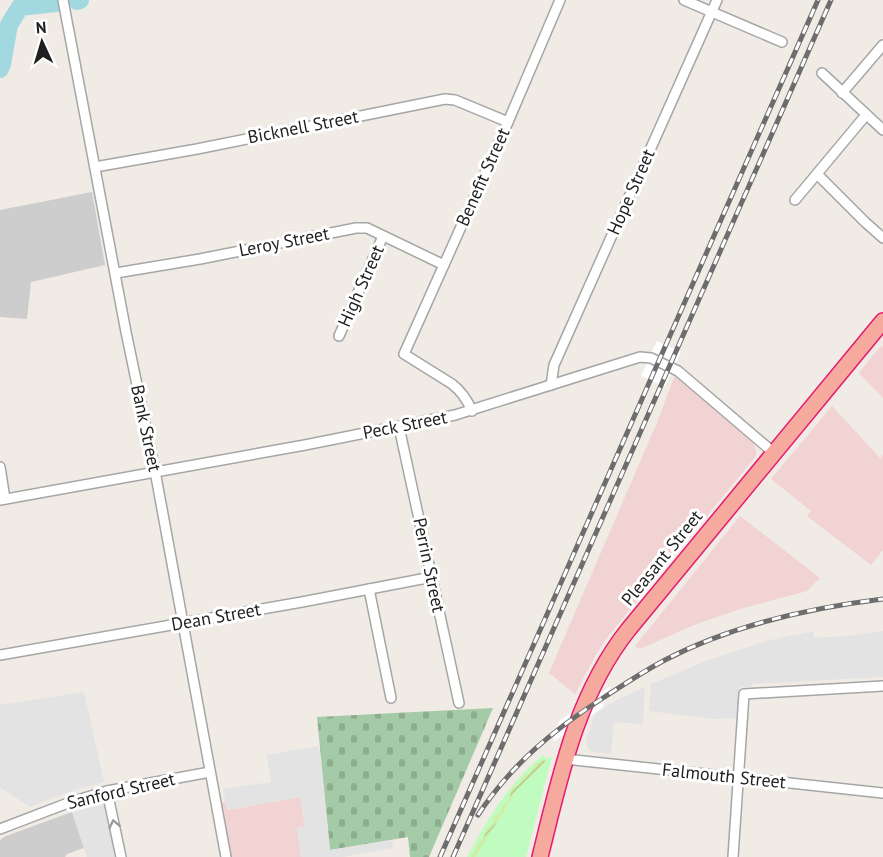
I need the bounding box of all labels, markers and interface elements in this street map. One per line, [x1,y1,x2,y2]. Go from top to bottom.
north arrow [12,12,72,72]
text: N [35,17,47,37]
street label: Bicknell Street [246,105,360,149]
street label: Benefit Street [451,124,514,230]
street label: Hope Street [601,145,660,238]
street label: Leroy Street [237,221,331,262]
street label: High Street [332,241,389,330]
street label: Bank Street [126,382,167,473]
street label: Peck Street [361,405,449,444]
street label: Pleasant Street [616,505,707,610]
street label: Perrin Street [408,515,451,614]
street label: Dean Street [169,597,262,636]
street label: Falmouth Street [661,758,787,793]
street label: Sanford Street [65,767,177,814]
one-way arrow [108,819,121,829]

